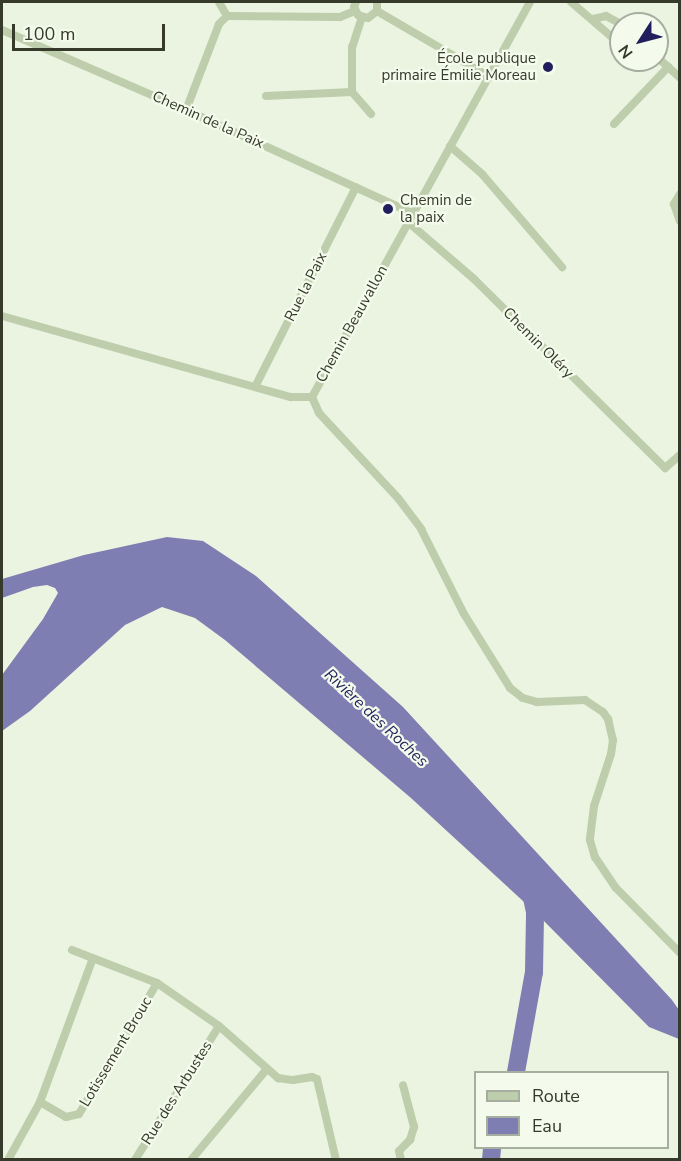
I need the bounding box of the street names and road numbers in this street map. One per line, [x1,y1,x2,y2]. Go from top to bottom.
street label: Chemin de la Paix [149,87,267,153]
street label: Rue la Paix [281,250,331,324]
street label: Chemin Beauvallon [312,262,392,386]
street label: Chemin Oléry [499,304,577,382]
street label: Lotissement Brouc [76,994,156,1110]
street label: Rue des Arbustes [138,1038,216,1148]

